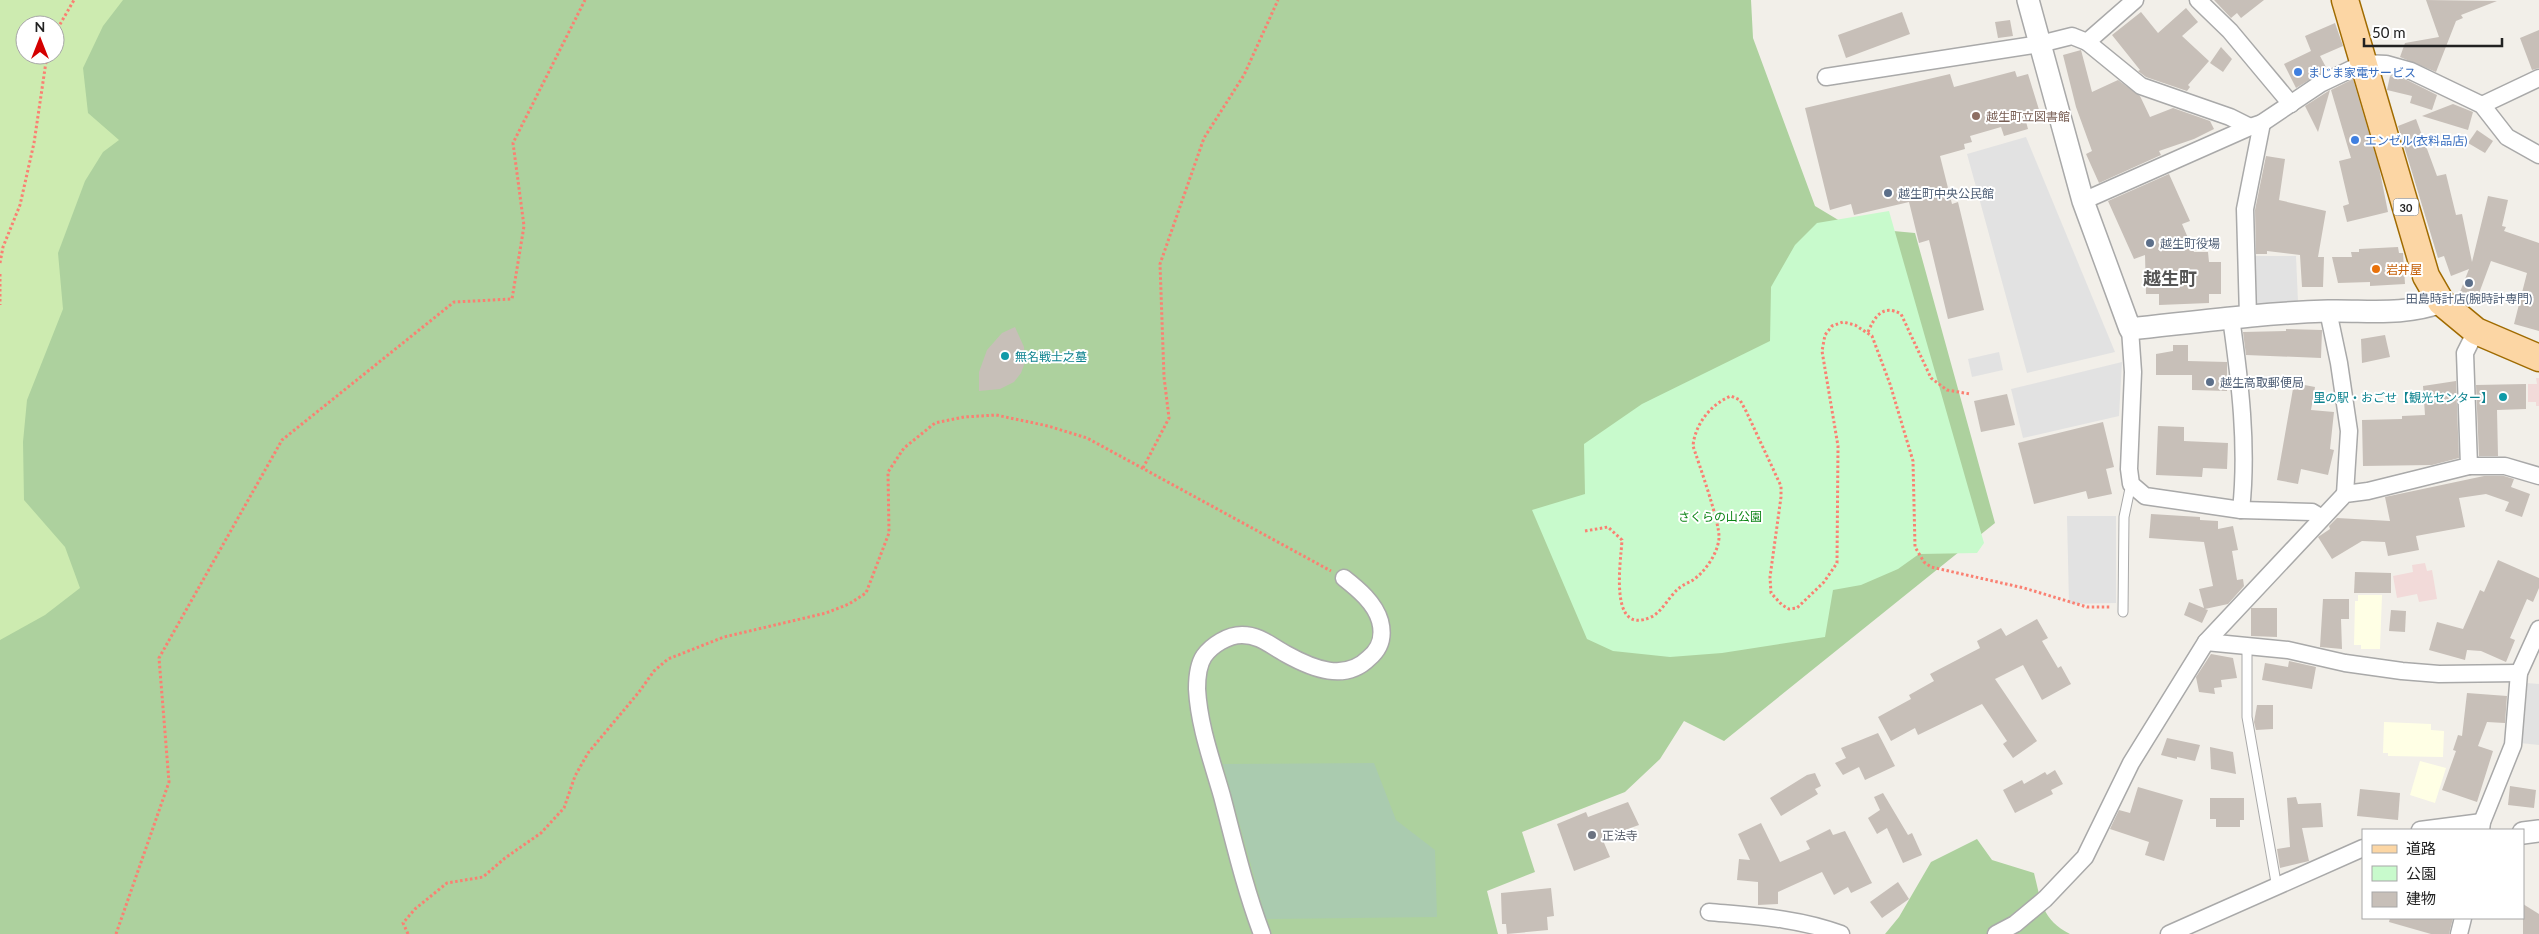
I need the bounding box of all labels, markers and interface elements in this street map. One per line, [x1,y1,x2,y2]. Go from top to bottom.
north arrow [15,15,65,65]
scale bar [2364,15,2502,47]
text: N [35,18,45,35]
text: 50 m [2372,23,2406,41]
place label: まじま家電サービス [2308,65,2416,80]
marker: まじま家電サービス [2292,66,2304,78]
place label: 越生町立図書館 [1986,109,2070,124]
marker: 越生町立図書館 [1970,110,1982,122]
place label: エンゼル(衣料品店) [2365,133,2467,148]
marker: エンゼル(衣料品店) [2349,134,2361,146]
place label: 越生町中央公民館 [1898,186,1994,201]
marker: 越生町中央公民館 [1882,187,1894,199]
road number: 30 [2394,198,2418,216]
place label: 越生町役場 [2160,236,2220,251]
marker: 越生町役場 [2144,237,2156,249]
place label: 岩井屋 [2386,262,2422,277]
marker: 岩井屋 [2370,263,2382,275]
district label: 越生町 [2143,267,2197,289]
marker: 田島時計店(腕時計専門) [2463,277,2475,289]
place label: 田島時計店(腕時計専門) [2406,291,2532,306]
place label: 無名戦士之墓 [1015,349,1087,364]
marker: 無名戦士之墓 [999,350,1011,362]
place label: 越生高取郵便局 [2220,375,2304,390]
marker: 越生高取郵便局 [2204,376,2216,388]
place label: 里の駅・おごせ【観光センター】 [2313,390,2493,405]
marker: 里の駅・おごせ【観光センター】 [2497,391,2509,403]
park label: さくらの山公園 [1678,509,1762,524]
place label: 正法寺 [1602,828,1638,843]
marker: 正法寺 [1586,829,1598,841]
legend [2362,829,2524,919]
text: 道路 [2406,839,2436,857]
text: 公園 [2406,864,2436,882]
text: 建物 [2406,889,2436,907]

